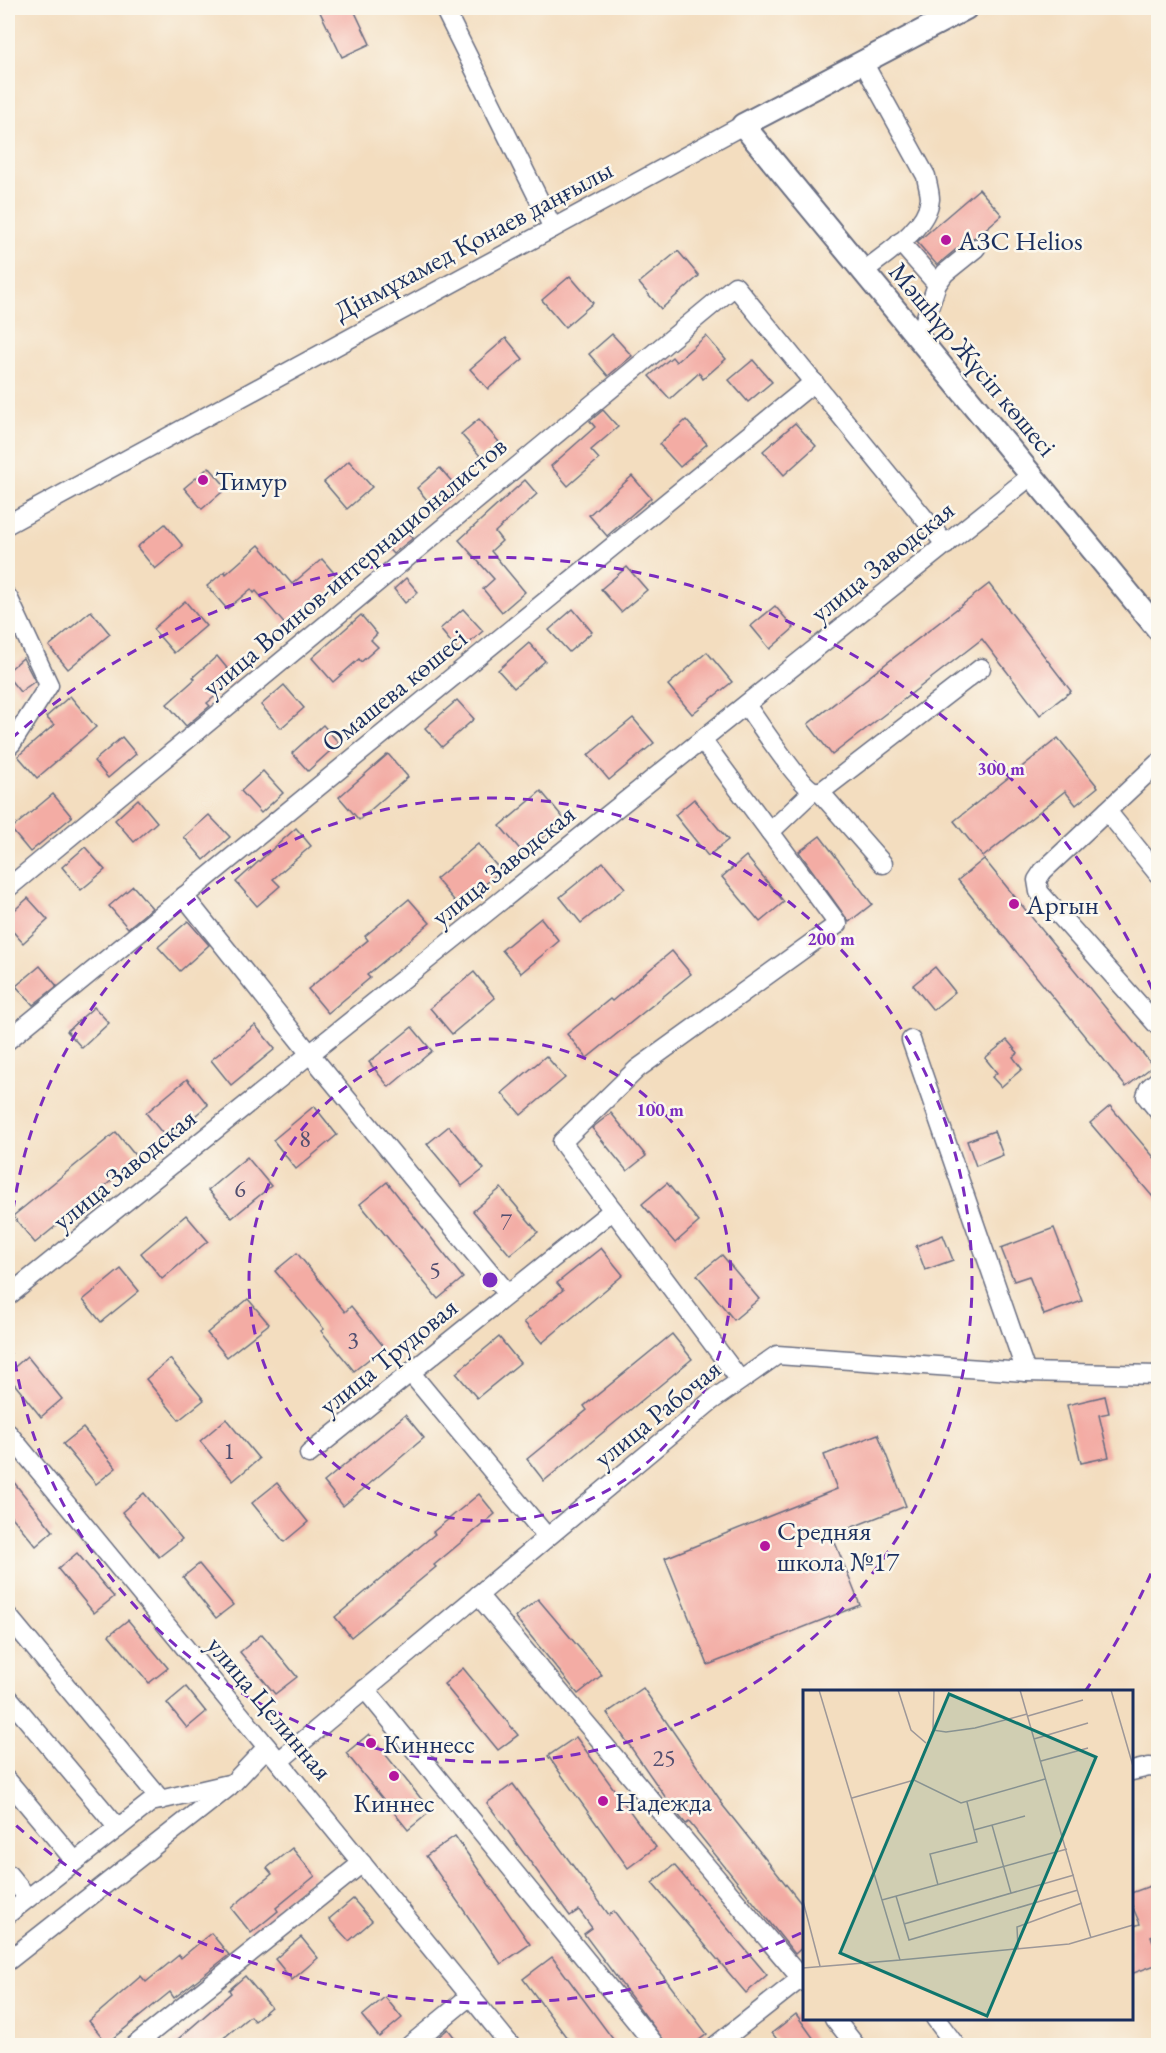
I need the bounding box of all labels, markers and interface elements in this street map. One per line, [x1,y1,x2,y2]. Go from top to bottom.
street label: Дінмұхамед Қонаев даңғылы [327,152,619,328]
place label: АЗС Helios [957,223,1083,258]
marker: АЗС Helios [939,233,953,247]
street label: Мәшһүр Жүсіп көшесі [881,255,1065,464]
street label: улица Воинов-интернационалистов [194,428,514,704]
place label: Тимур [215,463,287,498]
marker: Тимур [196,473,210,487]
street label: улица Заводская [803,492,961,630]
street label: Омашева көшесі [314,620,474,759]
text: 300 m [977,757,1025,780]
street label: улица Заводская [424,796,582,934]
place label: Аргын [1025,887,1099,922]
marker: Аргын [1007,897,1021,911]
text: 200 m [807,927,855,950]
text: 100 m [636,1098,684,1121]
street label: улица Заводская [45,1100,203,1238]
house number: 8 [299,1123,311,1154]
house number: 6 [234,1173,246,1204]
house number: 7 [500,1206,512,1237]
house number: 5 [429,1254,441,1285]
centre of rings [480,1270,500,1290]
street label: улица Трудовая [312,1289,464,1423]
house number: 3 [347,1324,359,1355]
street label: улица Рабочая [586,1351,728,1475]
house number: 1 [223,1435,235,1466]
place label: Средняя школа №17 [777,1513,900,1579]
marker: Средняя школа №17 [758,1539,772,1553]
street label: улица Целинная [199,1629,341,1787]
inset map [803,1690,1133,2020]
place label: Киннесс [383,1726,475,1761]
marker: Киннесс [364,1736,378,1750]
house number: 25 [652,1742,676,1773]
marker: Киннес [387,1769,401,1783]
place label: Надежда [615,1784,712,1819]
place label: Киннес [353,1785,435,1820]
marker: Надежда [596,1794,610,1808]

